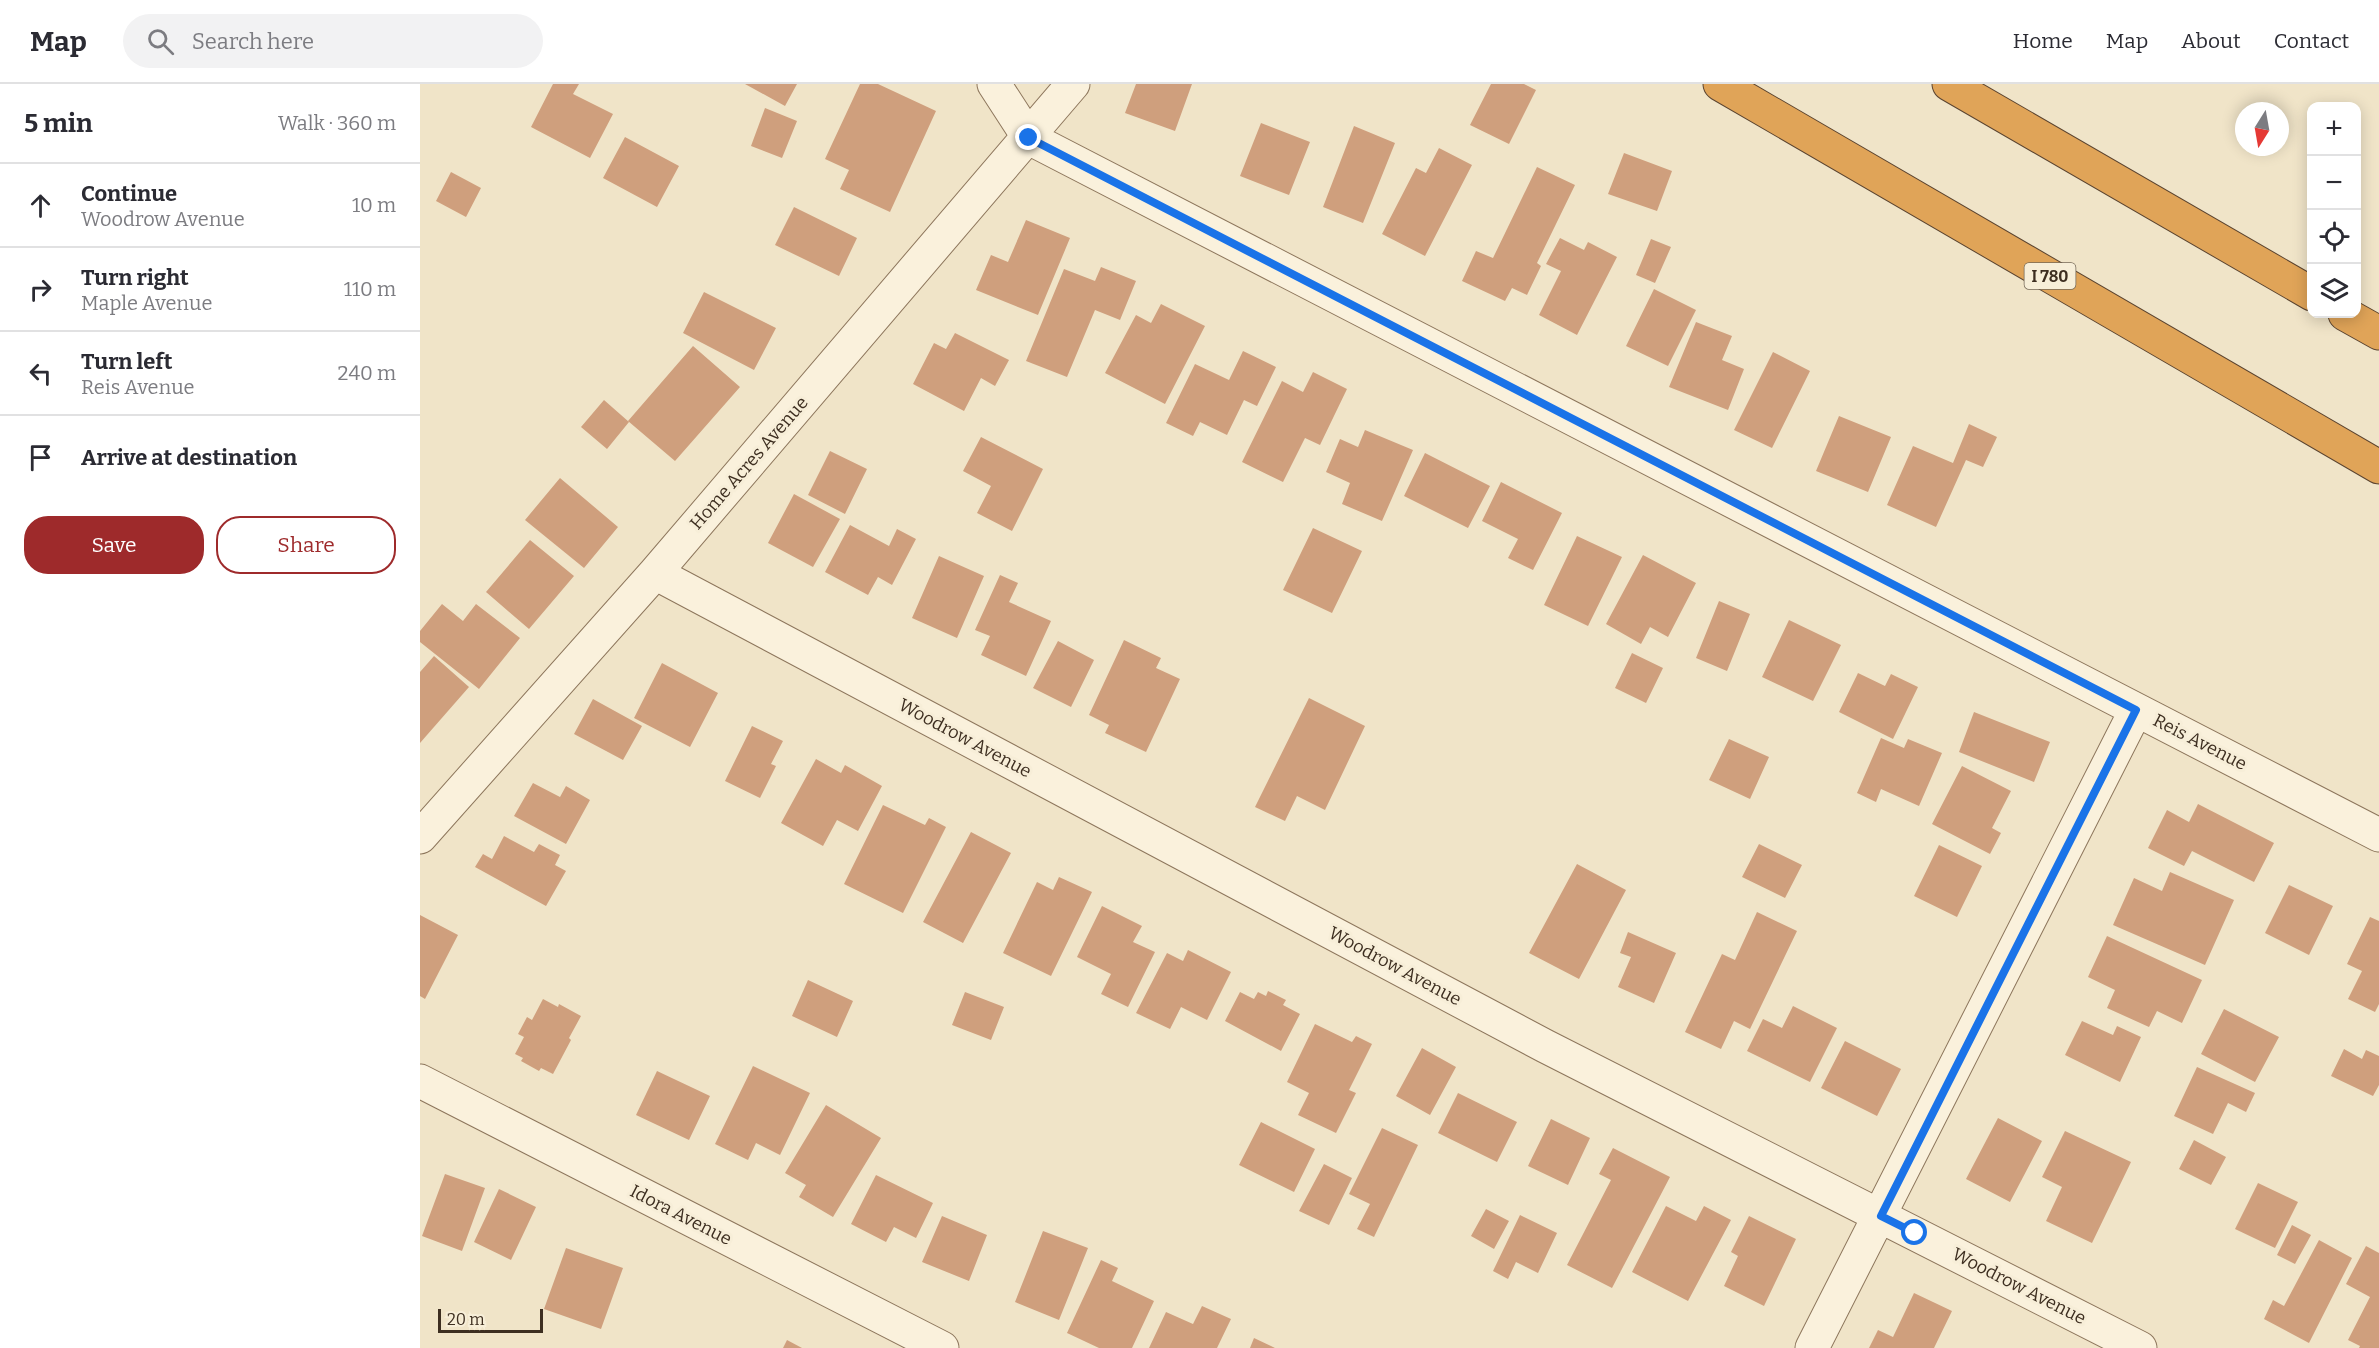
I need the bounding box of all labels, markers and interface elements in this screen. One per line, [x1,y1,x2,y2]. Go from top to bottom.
search box [123,14,543,68]
text: Map [30,25,87,58]
icon: search [144,25,177,58]
text: Search here [192,28,314,55]
text: Home [2013,28,2073,54]
text: Map [2106,28,2148,54]
text: About [2181,28,2241,54]
text: Contact [2274,28,2349,54]
north arrow [2235,102,2289,156]
map controls [2307,102,2361,318]
button: + [2307,102,2361,156]
text: 5 min [24,108,93,139]
text: Walk · 360 m [278,111,396,135]
route end [1015,124,1041,150]
button: − [2307,156,2361,210]
text: Continue [81,180,177,207]
icon: ahead [24,189,57,222]
text: 10 m [352,193,396,217]
text: Woodrow Avenue [81,207,245,231]
button: locate [2307,210,2361,264]
road number: I 780 [2024,263,2076,289]
text: Turn right [81,264,189,291]
button: layers [2307,264,2361,318]
icon: right [24,273,57,306]
text: 110 m [344,277,396,301]
text: Maple Avenue [81,291,212,315]
text: Turn left [81,348,173,375]
icon: left [24,357,57,390]
text: 240 m [338,361,396,385]
text: Reis Avenue [81,375,195,399]
street label: Home Acres Avenue [685,392,813,534]
icon: arrive [24,441,57,474]
text: Arrive at destination [81,444,297,471]
button: Save [24,516,204,574]
button: Share [216,516,396,574]
street label: Woodrow Avenue [895,694,1035,782]
street label: Reis Avenue [2149,709,2251,775]
street label: Woodrow Avenue [1325,922,1465,1010]
street label: Idora Avenue [626,1180,736,1250]
route start [1901,1219,1927,1245]
street label: Woodrow Avenue [1948,1243,2090,1329]
scale bar [438,1306,543,1334]
text: 20 m [447,1310,484,1329]

